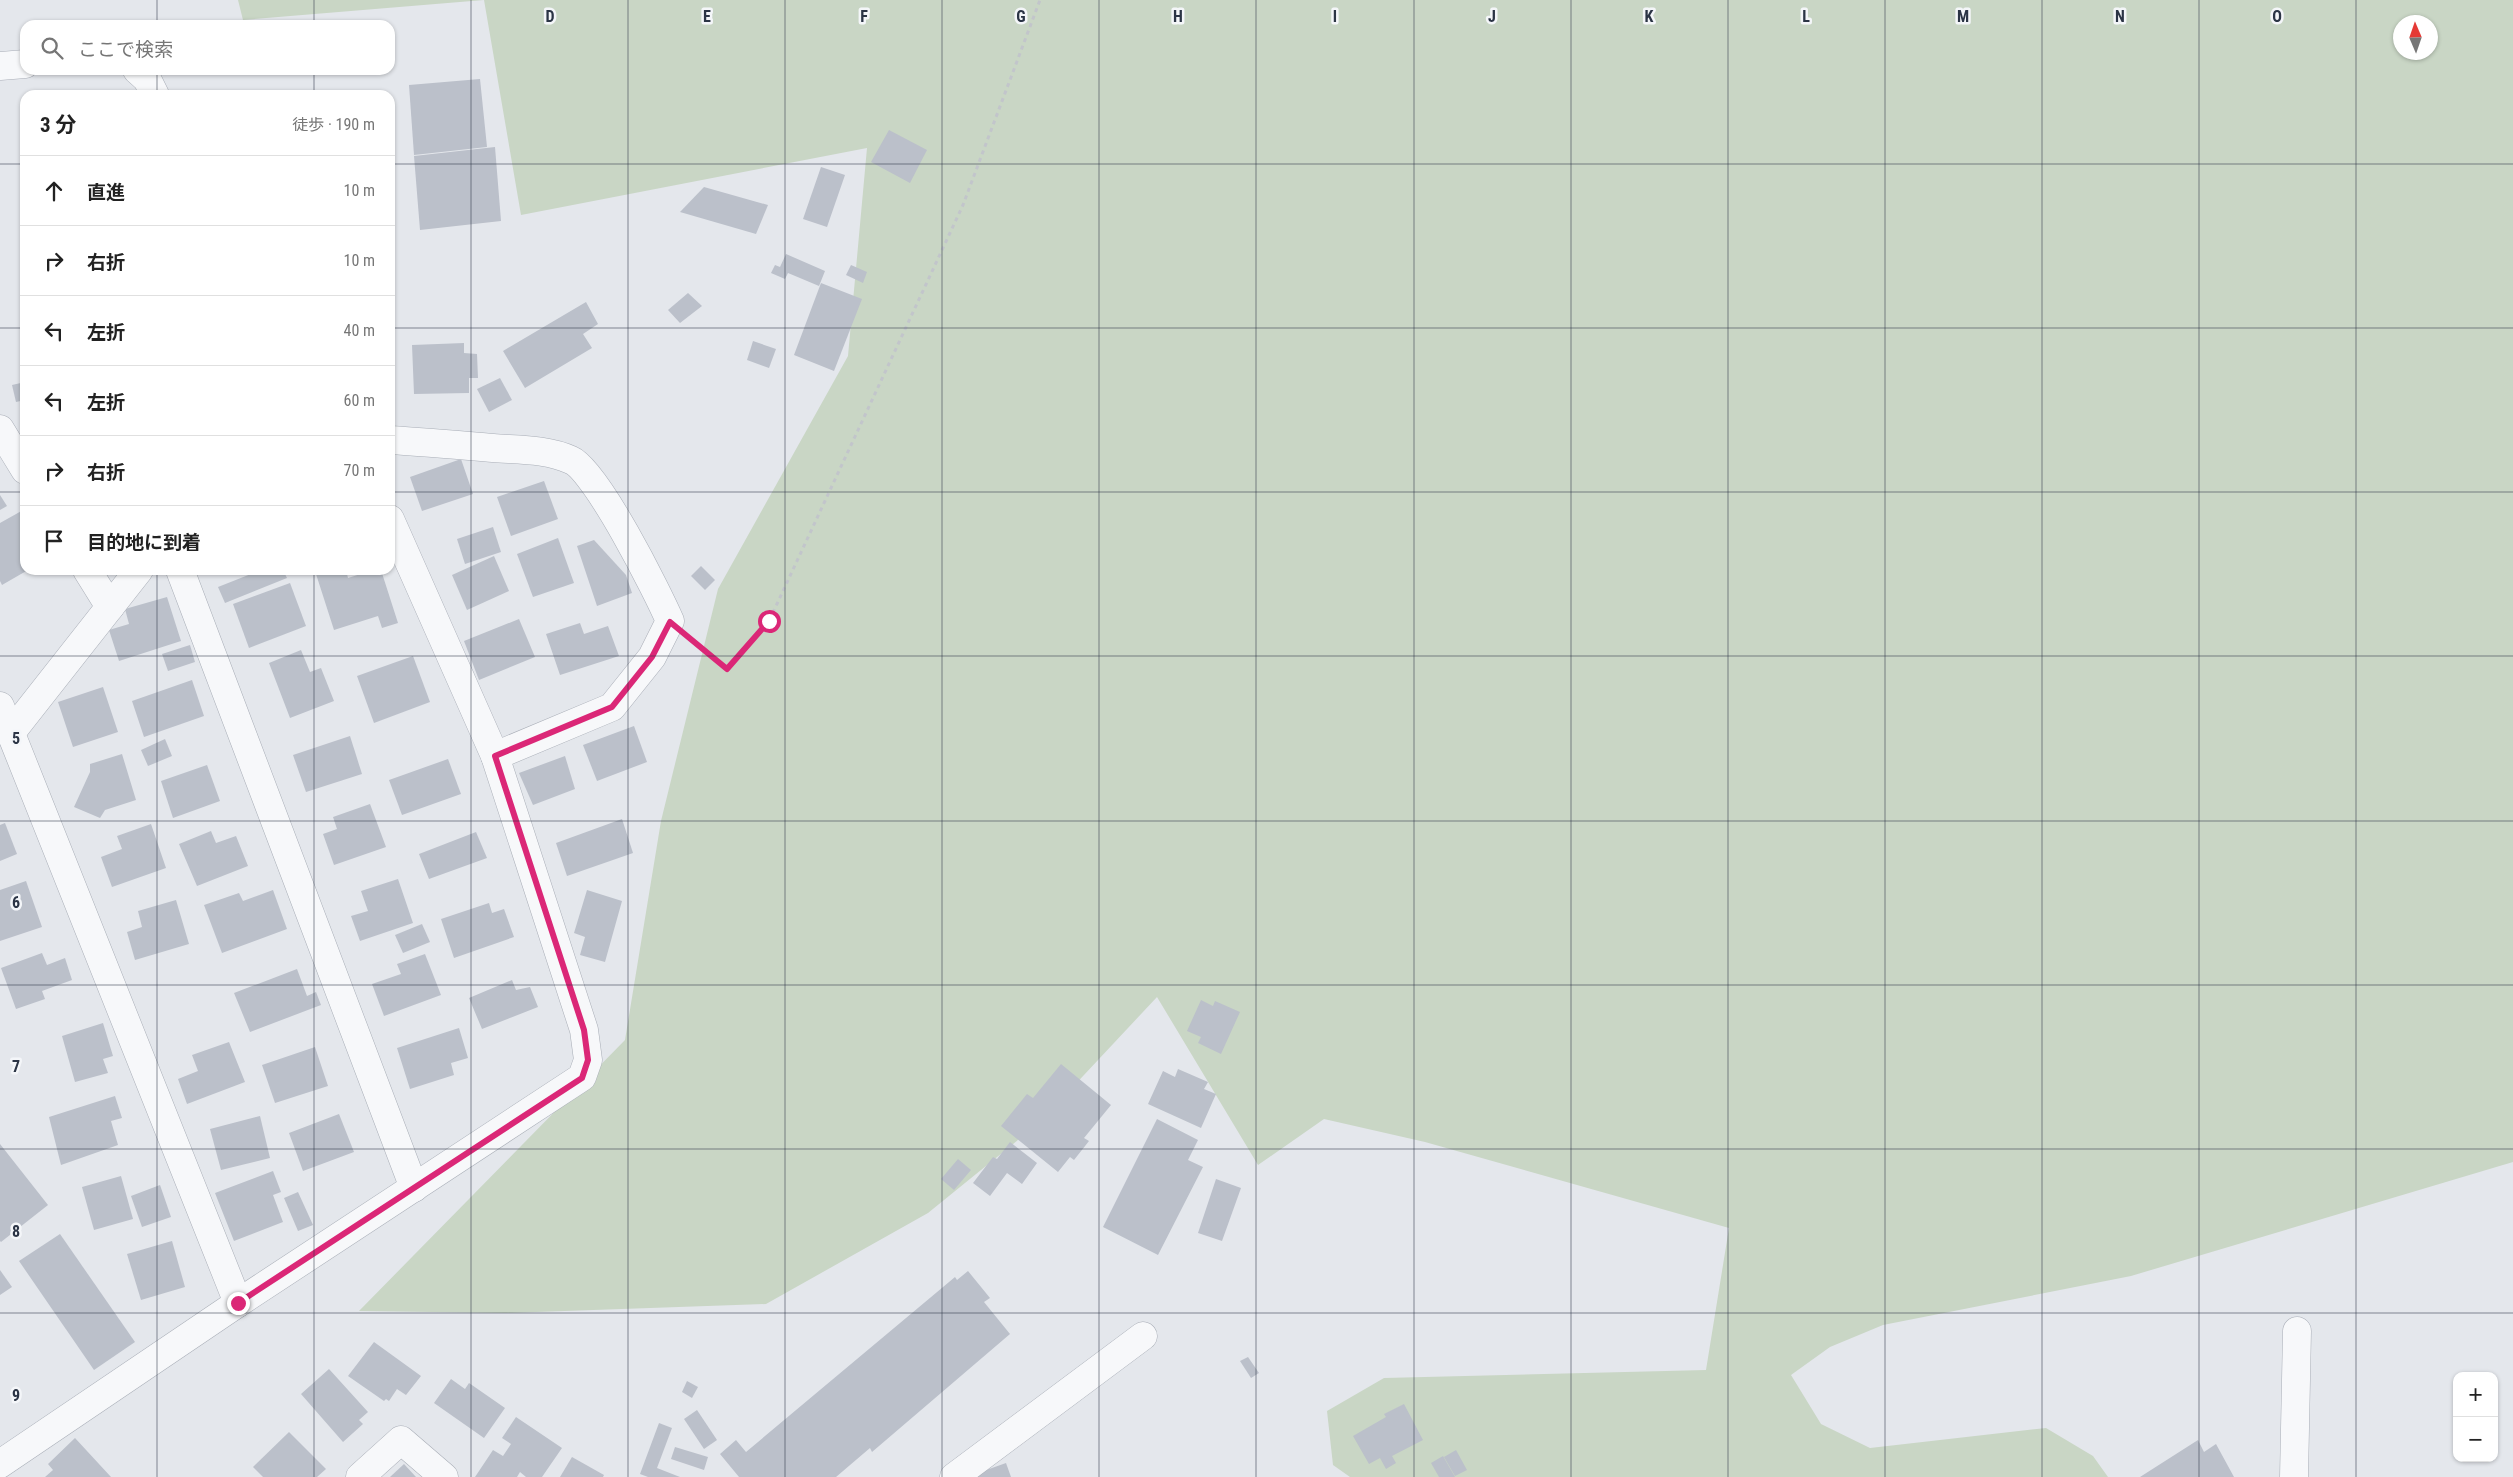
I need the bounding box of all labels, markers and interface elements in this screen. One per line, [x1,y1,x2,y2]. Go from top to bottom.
text: D [545,7,555,26]
text: E [703,7,711,26]
text: F [860,7,868,26]
text: G [1016,7,1026,26]
text: H [1173,7,1183,26]
text: I [1333,7,1337,26]
text: J [1488,7,1496,26]
text: K [1645,7,1654,26]
text: L [1802,7,1810,26]
text: M [1957,7,1969,26]
text: N [2115,7,2125,26]
text: O [2272,7,2282,26]
north arrow [2393,15,2438,60]
search box [20,20,395,75]
icon: search [38,34,66,62]
text: ここで検索 [78,38,173,61]
text: 3 分 [40,113,76,137]
text: 徒歩 · 190 m [292,115,375,134]
icon: ahead [40,177,68,205]
text: 直進 [87,181,125,204]
text: 10 m [343,181,375,200]
icon: right [40,247,68,275]
text: 右折 [87,251,125,274]
text: 10 m [343,251,375,270]
icon: left [40,317,68,345]
text: 左折 [87,321,125,344]
text: 40 m [343,321,375,340]
icon: left [40,387,68,415]
text: 左折 [87,391,125,414]
text: 60 m [343,391,375,410]
icon: right [40,457,68,485]
text: 右折 [87,461,125,484]
text: 70 m [343,461,375,480]
icon: arrive [40,527,68,555]
text: 目的地に到着 [87,531,201,554]
route start [758,610,781,633]
text: 5 [12,729,20,748]
text: 6 [12,893,20,912]
text: 7 [12,1057,20,1076]
text: 8 [12,1222,20,1241]
route end [227,1292,250,1315]
map controls [2453,1372,2498,1462]
button: + [2453,1372,2498,1417]
text: 9 [12,1386,20,1405]
button: − [2453,1417,2498,1462]

